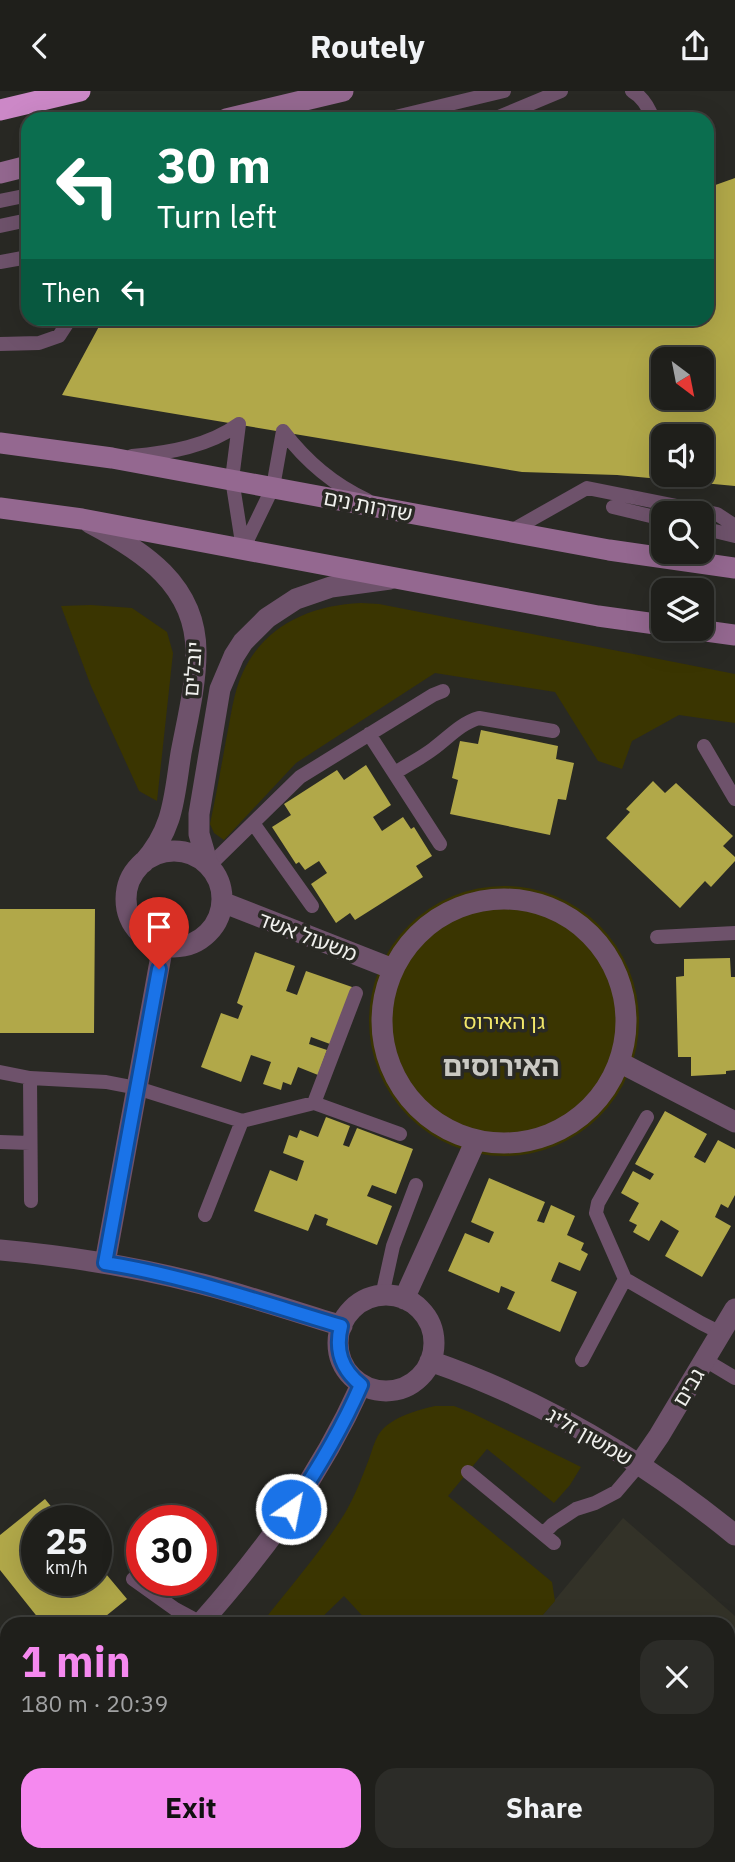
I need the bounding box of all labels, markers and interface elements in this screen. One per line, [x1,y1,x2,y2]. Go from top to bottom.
text: Routely [310,25,425,67]
icon: back [21,27,59,65]
icon: share [676,27,714,65]
text: 30 m [157,133,271,196]
icon: left [42,140,133,231]
text: Turn left [157,195,277,237]
icon: left [115,273,153,311]
text: Then [42,275,101,309]
north arrow [651,347,714,409]
map controls [651,347,714,641]
button: sound [651,424,714,487]
street label: שדרות נים [321,483,415,527]
button: search [651,501,714,564]
button: layers [651,578,714,641]
street label: יובלים [176,640,208,698]
pin [129,897,189,969]
street label: משעול אשד [255,904,361,968]
icon: arrive [140,908,178,946]
park label: גן האירוס [463,1007,545,1035]
district label: האירוסים [443,1047,559,1084]
street label: גבים [666,1363,710,1411]
street label: שמשון זליג [542,1400,638,1472]
position arrow [254,1472,328,1546]
speed limit sign: 30 [126,1505,217,1596]
text: 25 [45,1518,88,1564]
text: km/h [45,1556,88,1579]
text: 1 min [21,1634,131,1689]
button: close [640,1640,714,1714]
text: 180 m · 20:39 [21,1688,168,1718]
button: Exit [21,1768,361,1848]
button: Share [375,1768,714,1848]

